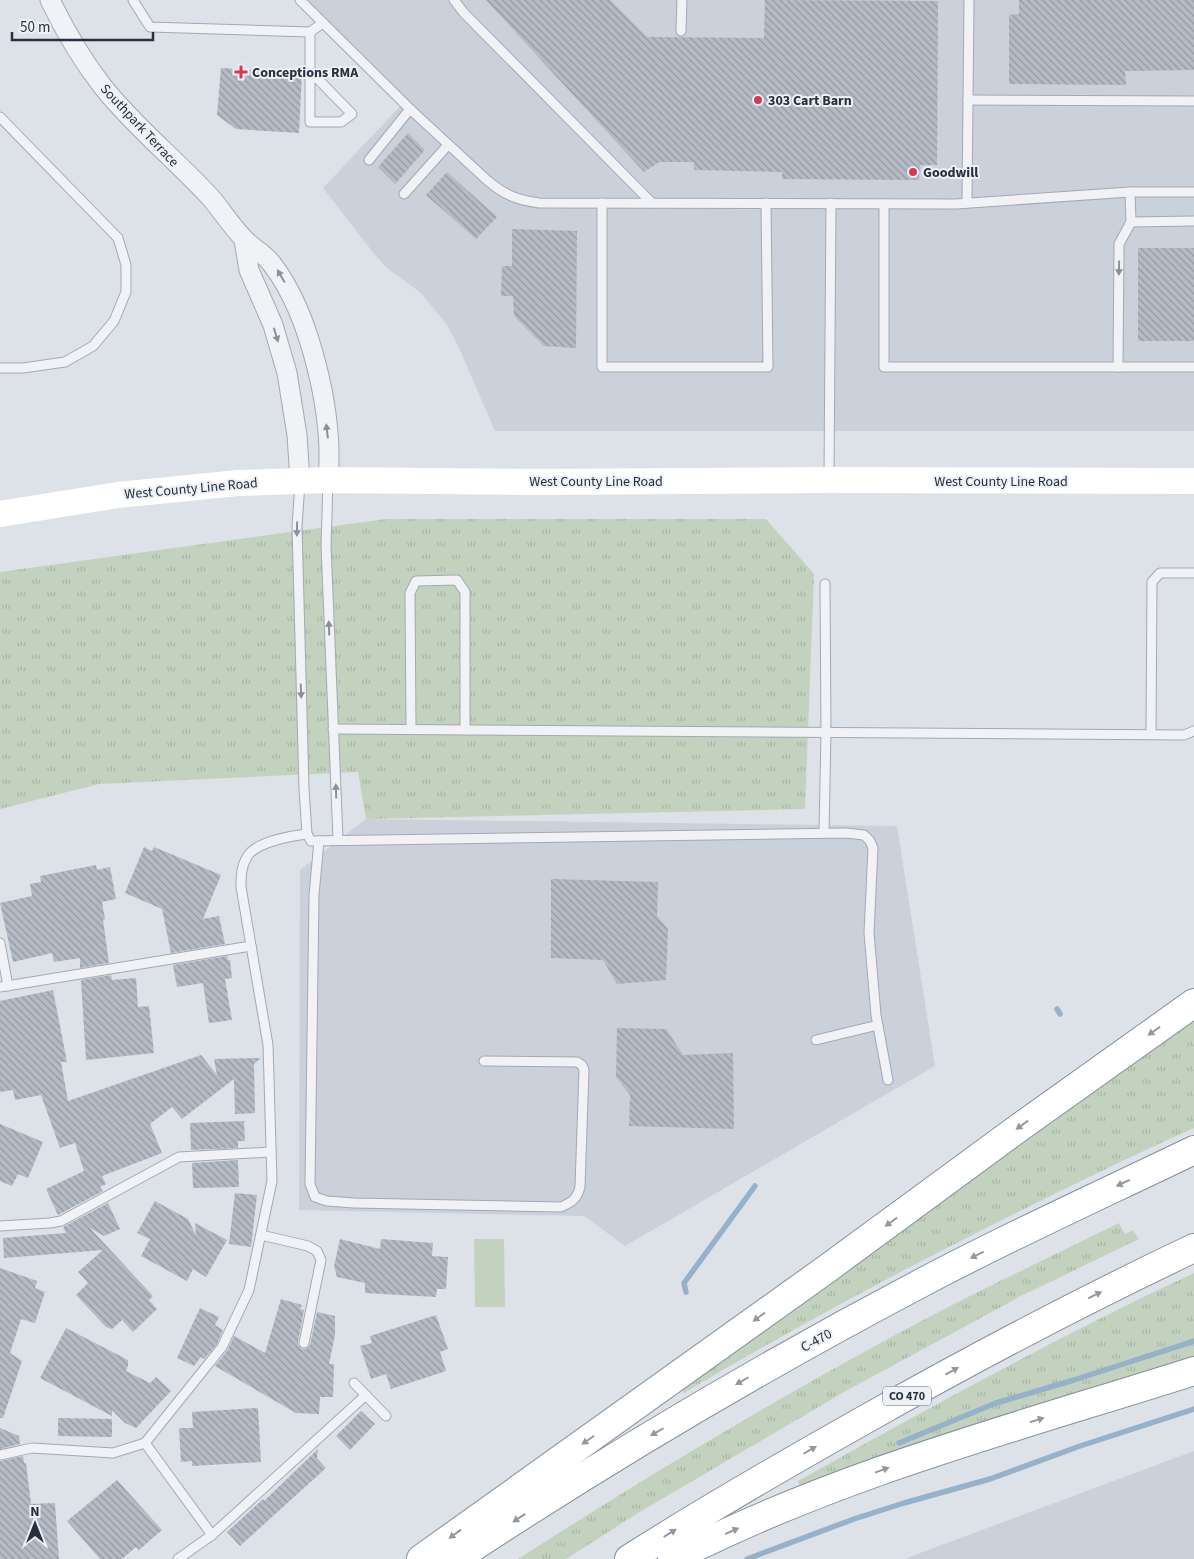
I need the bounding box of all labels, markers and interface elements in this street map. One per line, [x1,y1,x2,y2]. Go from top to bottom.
scale bar [12,10,154,42]
text: 50 m [20,17,50,38]
place label: Conceptions RMA [252,63,359,83]
marker: Conceptions RMA [234,65,248,79]
street label: Southpark Terrace [95,80,183,172]
place label: 303 Cart Barn [768,91,852,111]
marker: 303 Cart Barn [752,94,764,106]
place label: Goodwill [923,163,978,183]
marker: Goodwill [907,166,919,178]
one-way arrow [1115,260,1123,276]
one-way arrow [276,270,285,283]
one-way arrow [272,328,280,343]
one-way arrow [323,423,331,439]
street label: West County Line Road [529,472,663,492]
street label: West County Line Road [934,472,1068,492]
street label: West County Line Road [124,473,259,505]
one-way arrow [293,521,301,537]
one-way arrow [325,620,333,636]
one-way arrow [297,684,305,700]
one-way arrow [331,782,339,798]
one-way arrow [1147,1026,1161,1036]
one-way arrow [1016,1120,1029,1131]
one-way arrow [1116,1180,1130,1188]
one-way arrow [884,1217,898,1227]
one-way arrow [970,1251,984,1259]
one-way arrow [1088,1291,1103,1300]
one-way arrow [753,1312,766,1322]
street label: C-470 [797,1324,836,1358]
one-way arrow [944,1367,959,1375]
one-way arrow [735,1377,748,1386]
road number: CO 470 [883,1386,931,1405]
one-way arrow [1029,1415,1044,1423]
one-way arrow [650,1428,663,1437]
one-way arrow [581,1435,594,1445]
one-way arrow [803,1446,816,1455]
one-way arrow [875,1466,890,1474]
north arrow [10,1499,60,1549]
text: N [30,1502,40,1522]
one-way arrow [512,1513,525,1522]
one-way arrow [725,1526,739,1534]
one-way arrow [448,1529,462,1539]
one-way arrow [663,1529,677,1538]

